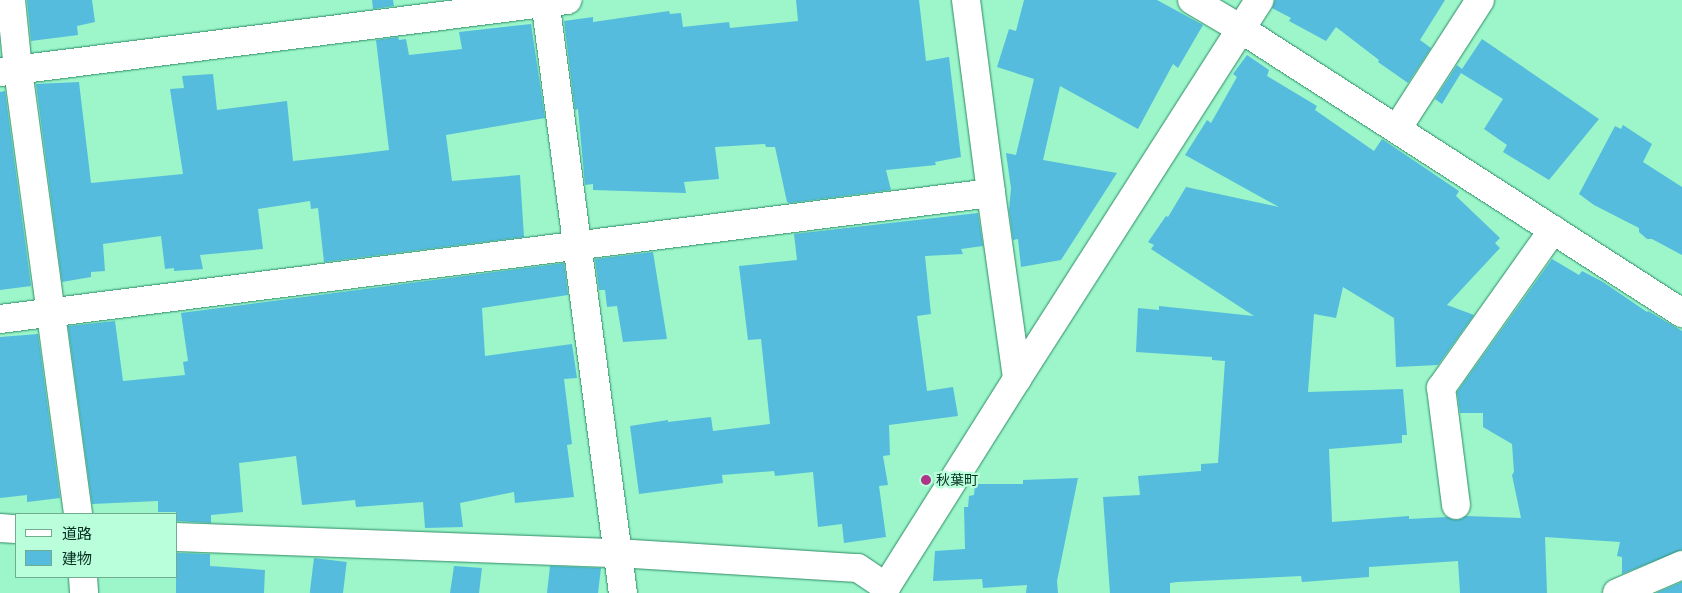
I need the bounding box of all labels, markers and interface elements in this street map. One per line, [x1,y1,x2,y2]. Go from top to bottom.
place label: 秋葉町 [936,472,978,488]
marker: 秋葉町 [920,474,932,486]
legend [15,513,178,578]
text: 道路 [62,525,92,542]
text: 建物 [62,550,92,567]

